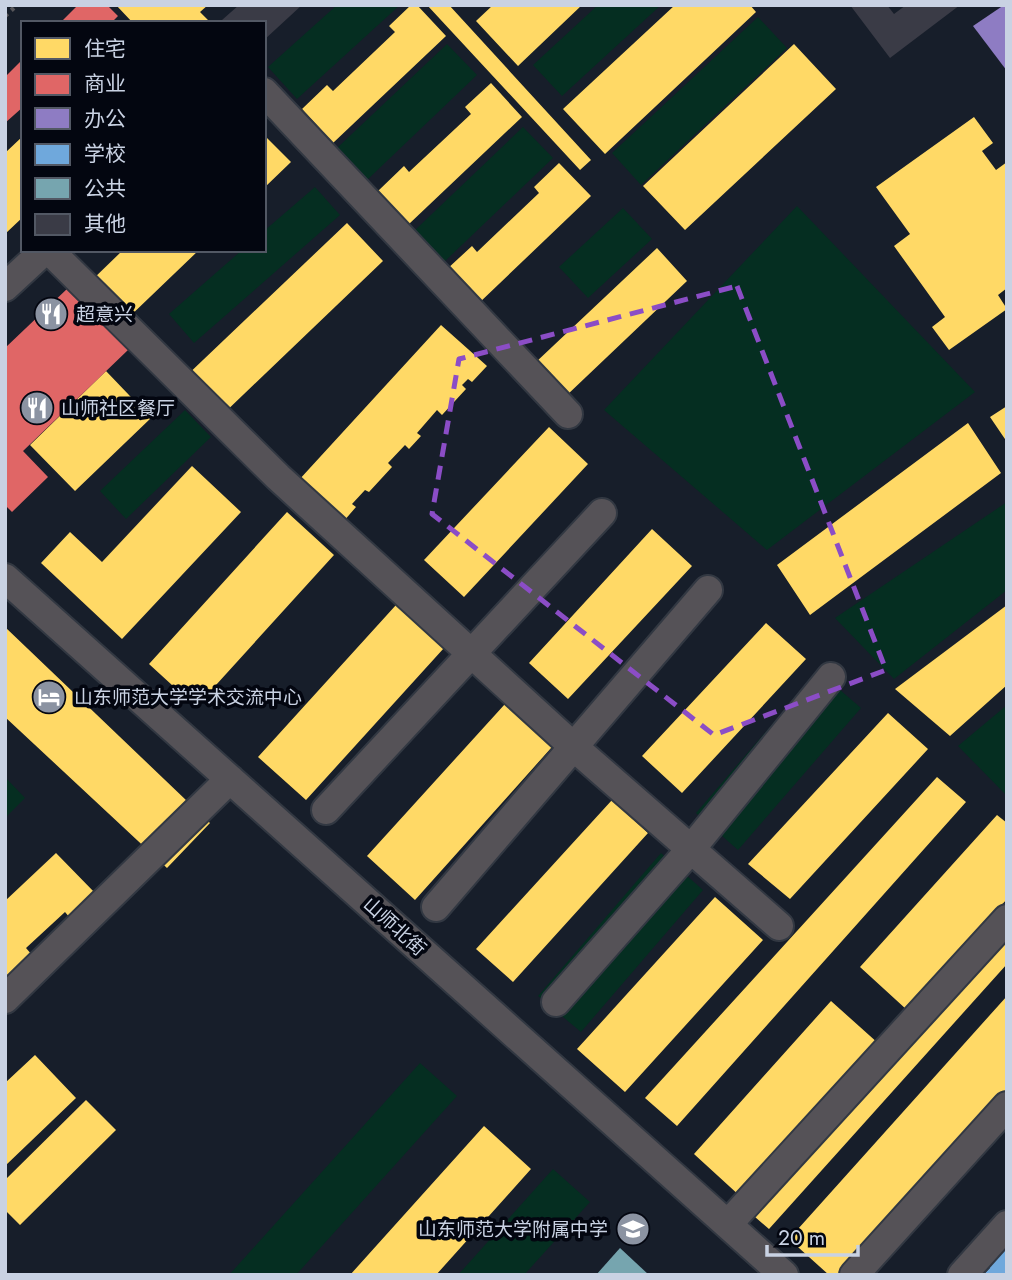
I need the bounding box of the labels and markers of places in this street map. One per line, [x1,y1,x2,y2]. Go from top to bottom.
restaurant icon: 超意兴 [32,295,70,333]
place label: 超意兴 [76,301,133,328]
restaurant icon: 山师社区餐厅 [18,389,56,427]
place label: 山师社区餐厅 [61,395,175,422]
hotel icon: 山东师范大学学术交流中心 [30,678,68,716]
place label: 山东师范大学学术交流中心 [74,684,302,711]
school or university icon: 山东师范大学附属中学 [614,1210,652,1248]
place label: 山东师范大学附属中学 [418,1216,608,1243]

